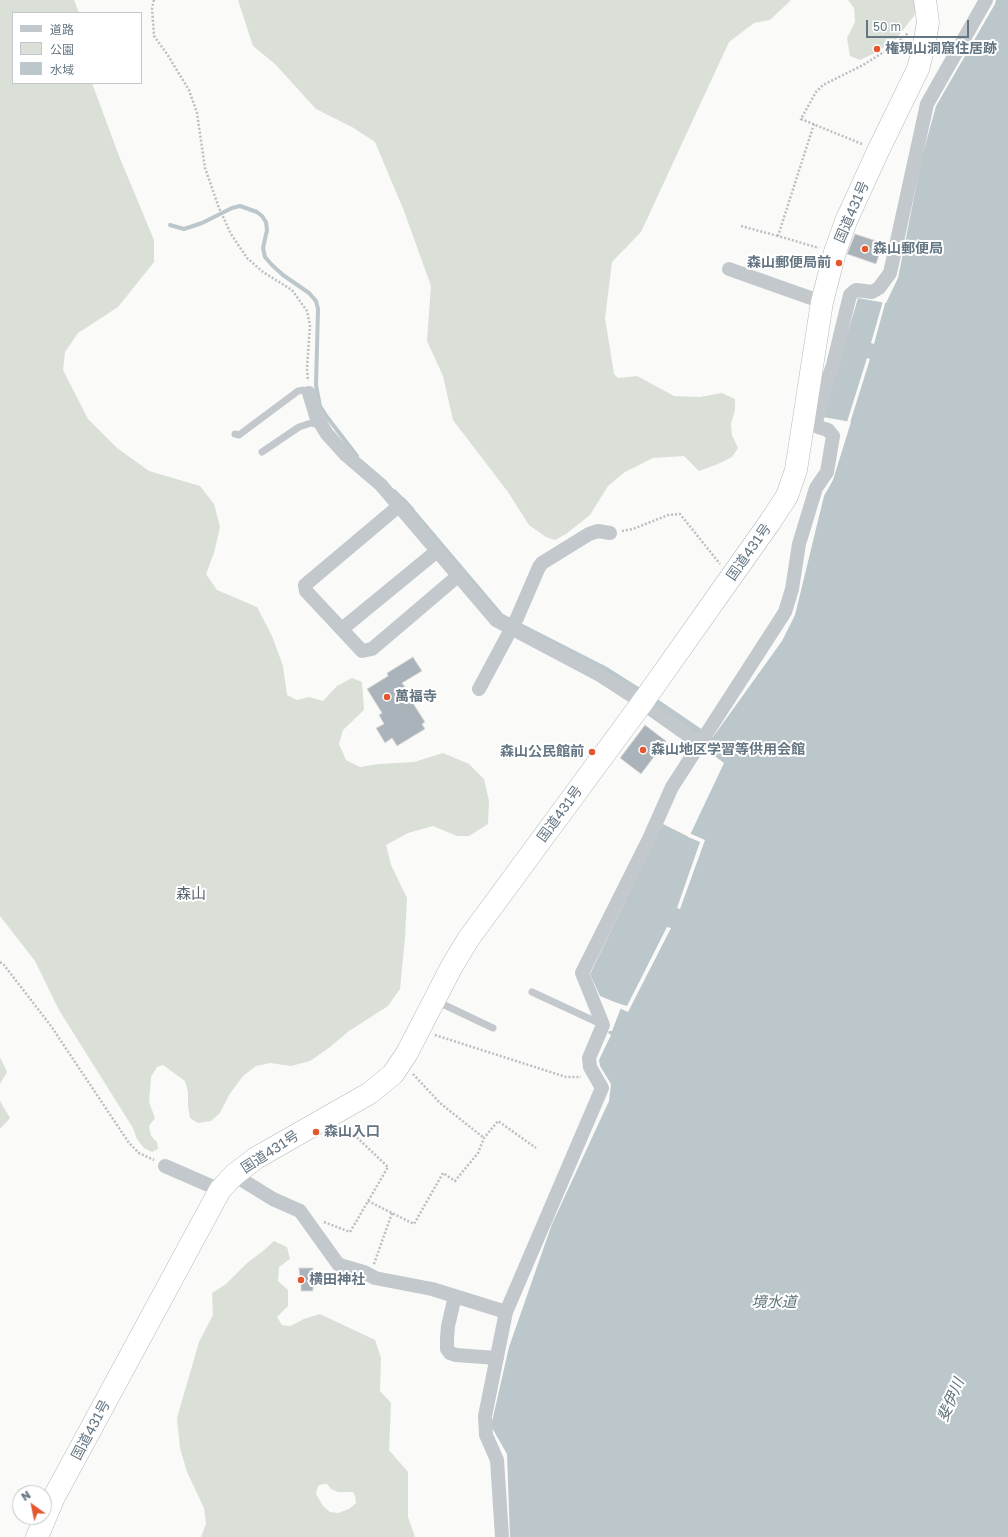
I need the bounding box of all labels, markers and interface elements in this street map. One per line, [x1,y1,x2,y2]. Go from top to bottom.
legend [12,12,142,84]
scale bar [868,12,971,38]
text: 50 m [873,19,901,34]
text: 道路 [50,22,74,37]
place label: 権現山洞窟住居跡 [885,41,997,57]
text: 公園 [50,42,74,57]
marker: 権現山洞窟住居跡 [872,44,882,54]
text: 水域 [50,62,74,77]
street label: 国道431号 [831,179,873,245]
place label: 森山郵便局 [873,241,943,257]
marker: 森山郵便局 [860,244,870,254]
place label: 森山郵便局前 [747,255,831,271]
marker: 森山郵便局前 [834,258,844,268]
street label: 国道431号 [723,520,775,584]
place label: 萬福寺 [395,689,437,705]
marker: 萬福寺 [382,692,392,702]
place label: 森山地区学習等供用会館 [651,742,805,758]
place label: 森山公民館前 [500,744,584,760]
marker: 森山地区学習等供用会館 [638,745,648,755]
marker: 森山公民館前 [587,747,597,757]
street label: 国道431号 [534,783,586,845]
district label: 森山 [176,885,206,903]
place label: 森山入口 [324,1124,380,1140]
street label: 国道431号 [238,1127,302,1177]
marker: 森山入口 [311,1127,321,1137]
place label: 横田神社 [309,1272,365,1288]
marker: 横田神社 [296,1275,306,1285]
water label: 境水道 [752,1293,796,1311]
water label: 斐伊川 [934,1376,968,1424]
street label: 国道431号 [68,1397,114,1463]
north arrow [12,1485,52,1525]
text: N [19,1488,33,1503]

